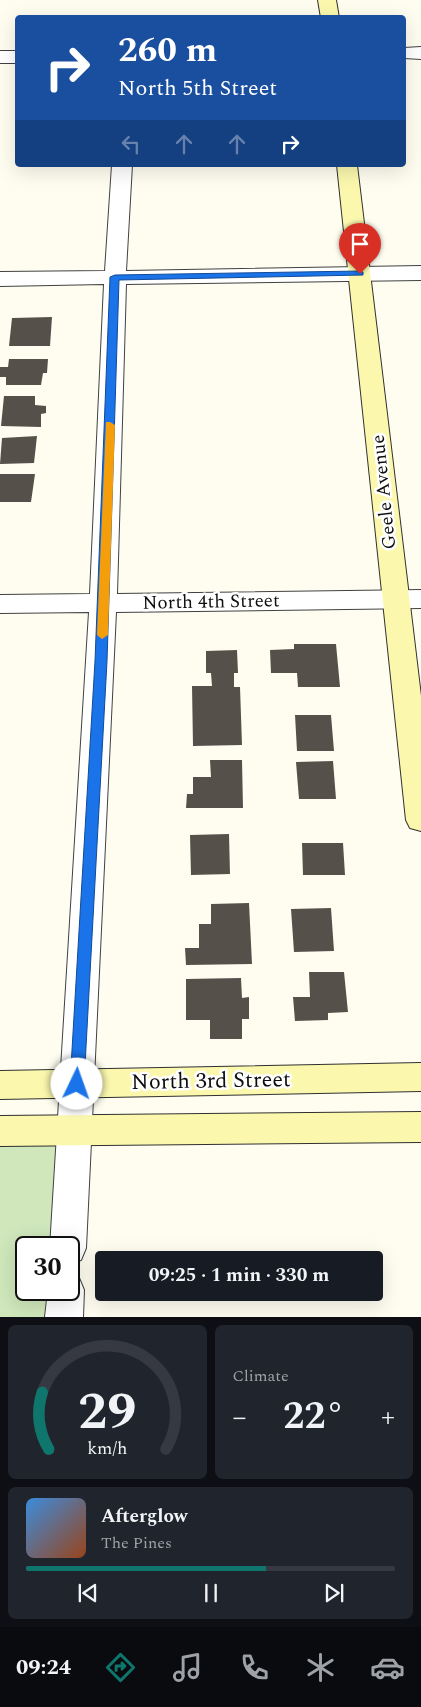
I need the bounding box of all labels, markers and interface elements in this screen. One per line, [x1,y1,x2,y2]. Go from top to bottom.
text: 260 m [118,24,217,77]
icon: right [35,35,100,100]
text: North 5th Street [118,72,277,105]
icon: left [117,130,145,158]
icon: ahead [170,130,198,158]
icon: ahead [223,130,251,158]
icon: right [276,130,304,158]
pin [339,223,381,274]
icon: arrive [346,230,374,258]
street label: Geele Avenue [364,433,404,551]
street label: North 4th Street [142,586,280,618]
position arrow [50,1057,102,1109]
street label: North 3rd Street [131,1063,291,1099]
speed limit sign: 30 [15,1236,80,1301]
text: 09:25 · 1 min · 330 m [149,1261,329,1290]
text: Climate [233,1364,289,1388]
text: 29 [78,1373,136,1452]
text: 22° [283,1388,345,1446]
text: − [233,1396,247,1439]
text: + [381,1396,395,1439]
text: km/h [87,1435,127,1462]
text: Afterglow [101,1502,188,1531]
text: The Pines [101,1531,172,1555]
icon: previous [74,1579,102,1607]
icon: pause [197,1579,225,1607]
icon: next [320,1579,348,1607]
icon: directions [103,1650,138,1685]
icon: music [170,1650,205,1685]
icon: phone [237,1650,272,1685]
icon: climate [303,1650,338,1685]
icon: car [370,1650,405,1685]
text: 09:24 [16,1651,71,1684]

